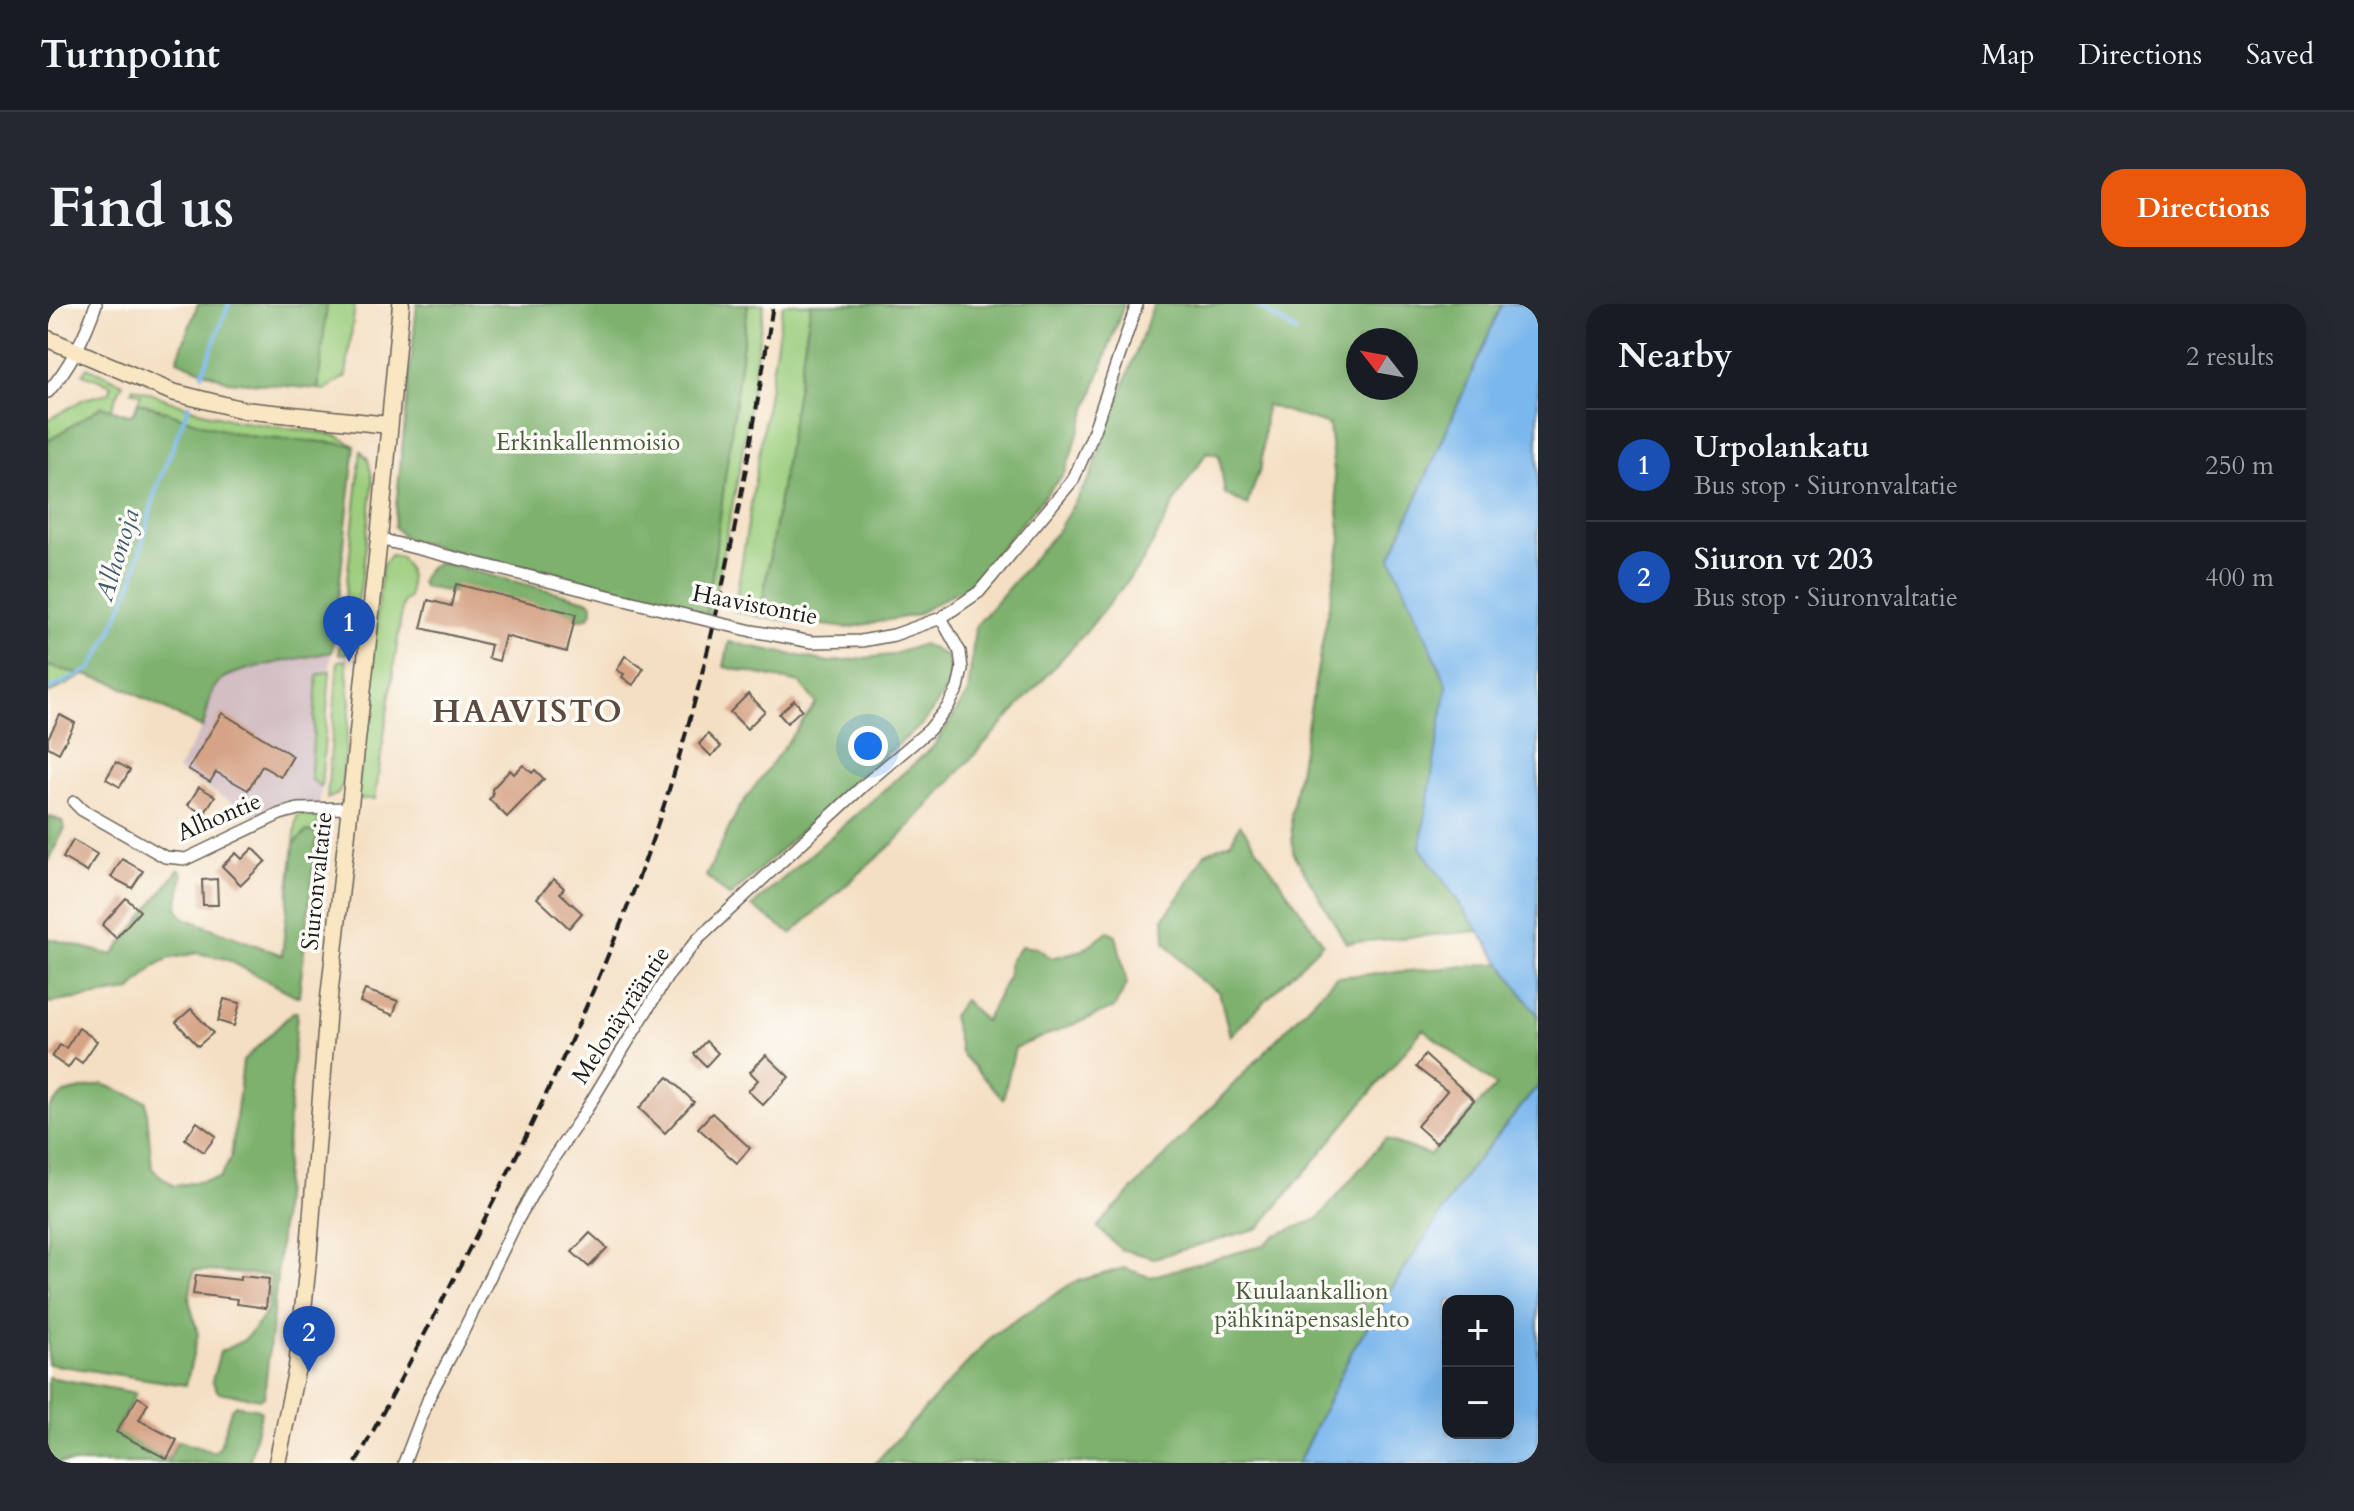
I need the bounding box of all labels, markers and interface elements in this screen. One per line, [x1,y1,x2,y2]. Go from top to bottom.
text: Turnpoint [40,29,220,81]
text: Map [1981,36,2035,74]
text: Directions [2079,36,2202,74]
text: Saved [2246,36,2314,74]
button: Directions [2101,169,2306,247]
text: Find us [48,171,234,246]
north arrow [1346,328,1418,400]
text: Nearby [1618,333,1733,379]
text: 2 results [2186,339,2274,374]
park label: Erkinkallenmoisio [496,426,680,459]
text: Urpolankatu [1694,427,1870,468]
text: 1 [1637,448,1651,483]
text: 250 m [2205,448,2274,483]
text: Bus stop · Siuronvaltatie [1694,468,1958,503]
water label: Alhonoja [86,504,148,607]
text: Siuron vt 203 [1694,539,1874,580]
text: 2 [1637,560,1651,595]
text: 400 m [2205,560,2274,595]
street label: Haavistontie [689,577,821,633]
text: Bus stop · Siuronvaltatie [1694,580,1958,615]
pin: 1 [323,596,375,662]
district label: HAAVISTO [432,690,624,734]
your location [848,726,888,766]
street label: Alhontie [172,785,266,849]
street label: Siuronvaltatie [293,810,341,952]
street label: Melonäyrääntie [564,940,678,1090]
park label: Kuulaankallion pähkinäpensaslehto [1215,1275,1409,1336]
map controls [1442,1295,1514,1439]
button: + [1442,1295,1514,1367]
pin: 2 [283,1306,335,1372]
button: − [1442,1367,1514,1439]

